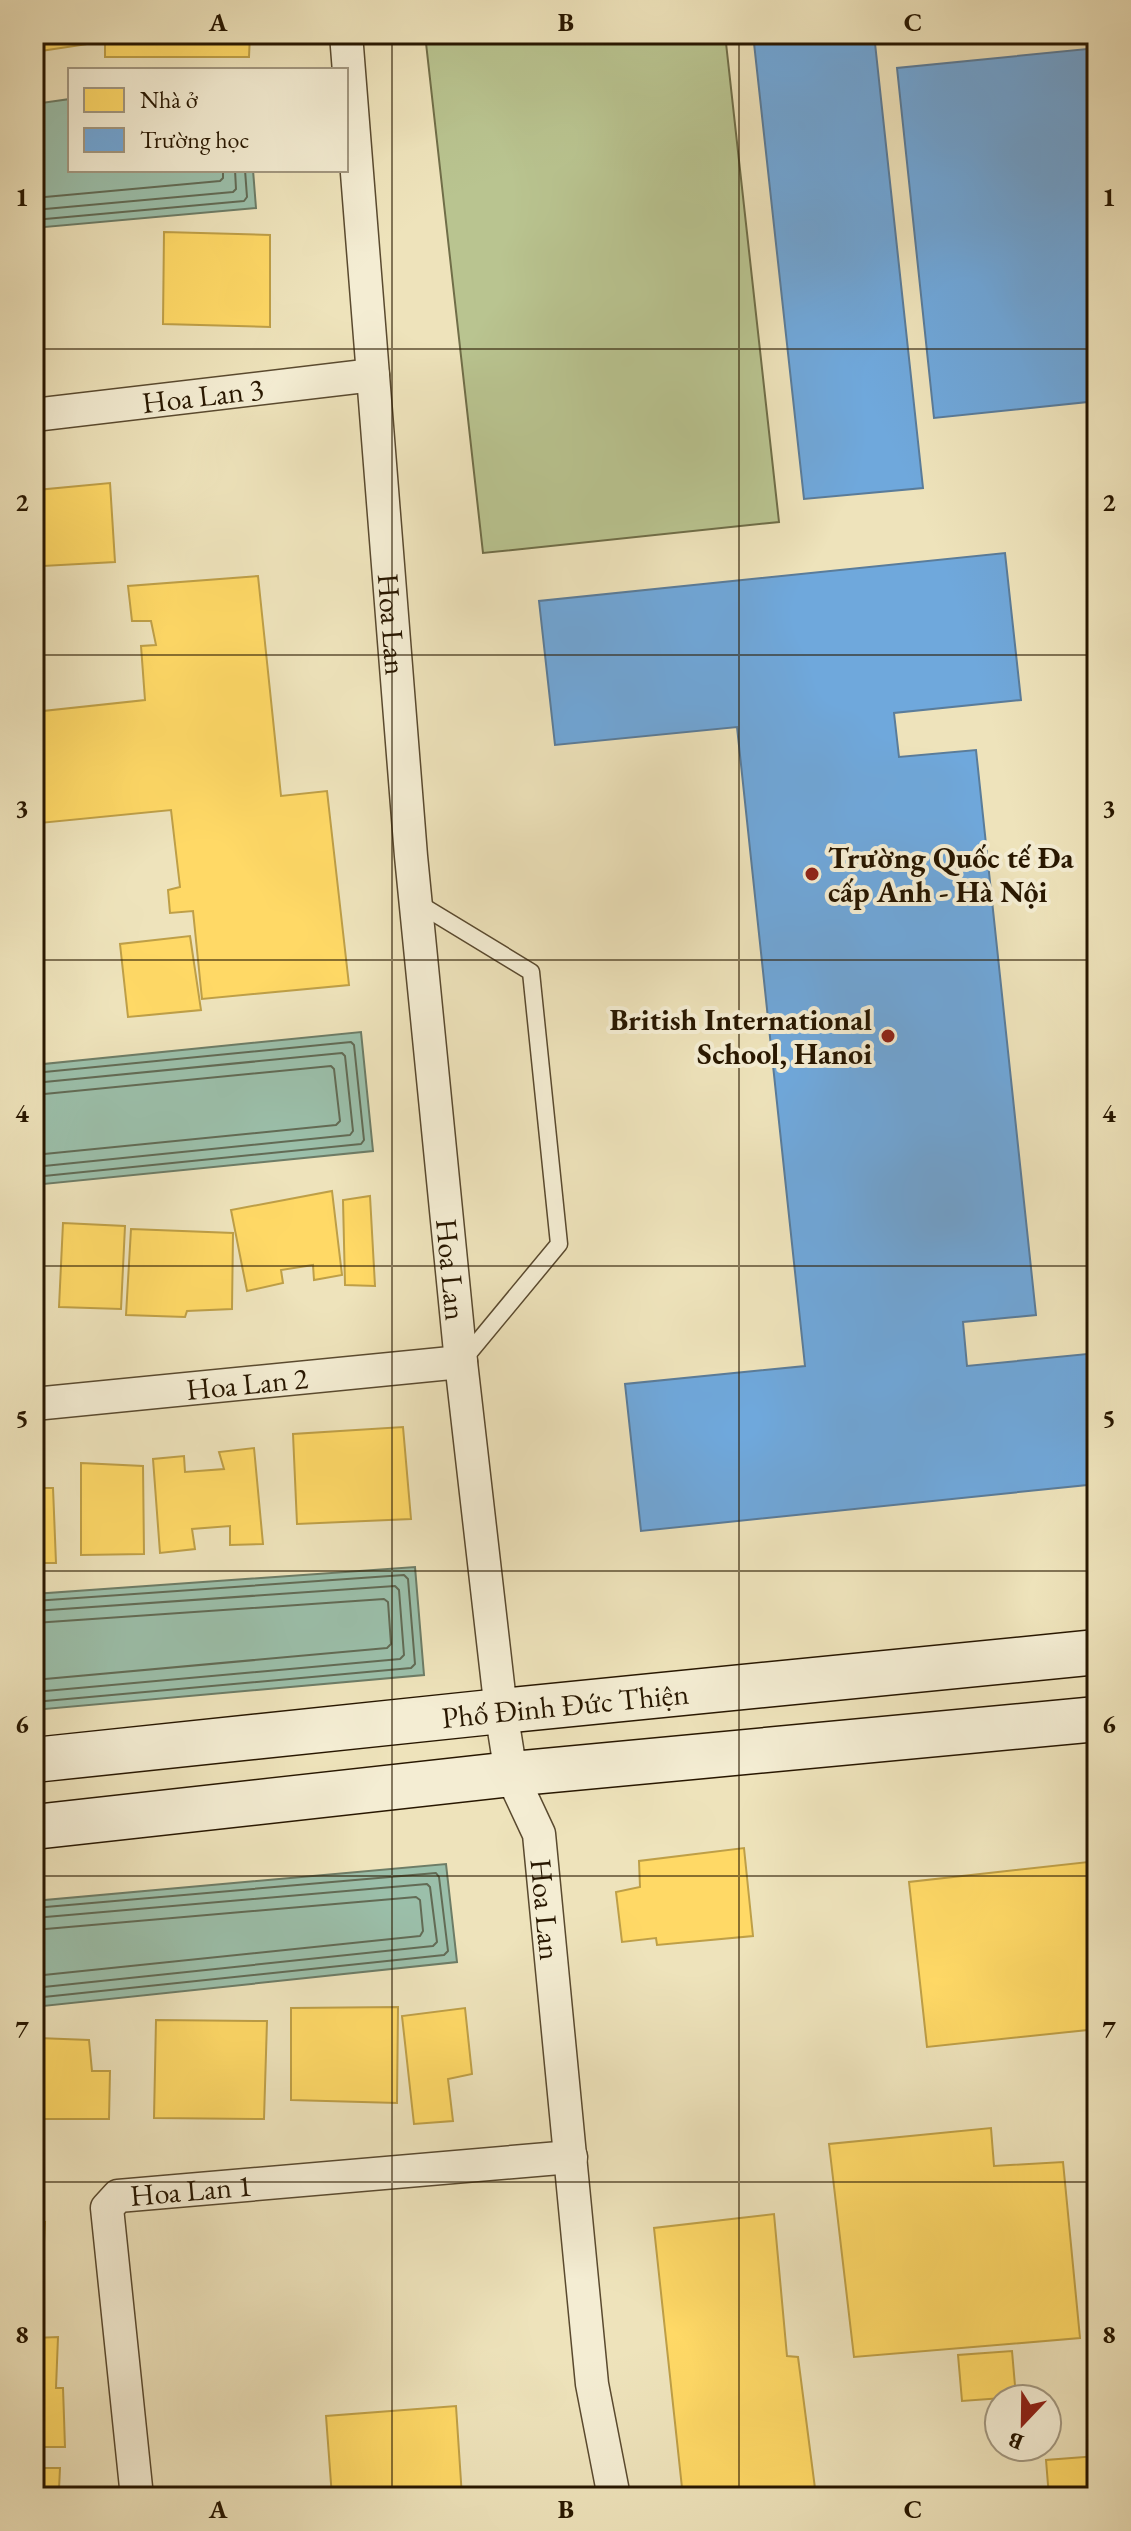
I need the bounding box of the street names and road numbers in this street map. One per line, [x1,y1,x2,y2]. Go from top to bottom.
street label: Hoa Lan 3 [140,369,266,422]
street label: Hoa Lan [369,572,416,677]
street label: Hoa Lan [427,1217,476,1322]
street label: Hoa Lan 2 [184,1358,310,1408]
street label: Phố Đinh Đức Thiện [440,1673,691,1737]
street label: Hoa Lan [522,1857,571,1962]
street label: Hoa Lan 1 [128,2165,254,2214]

